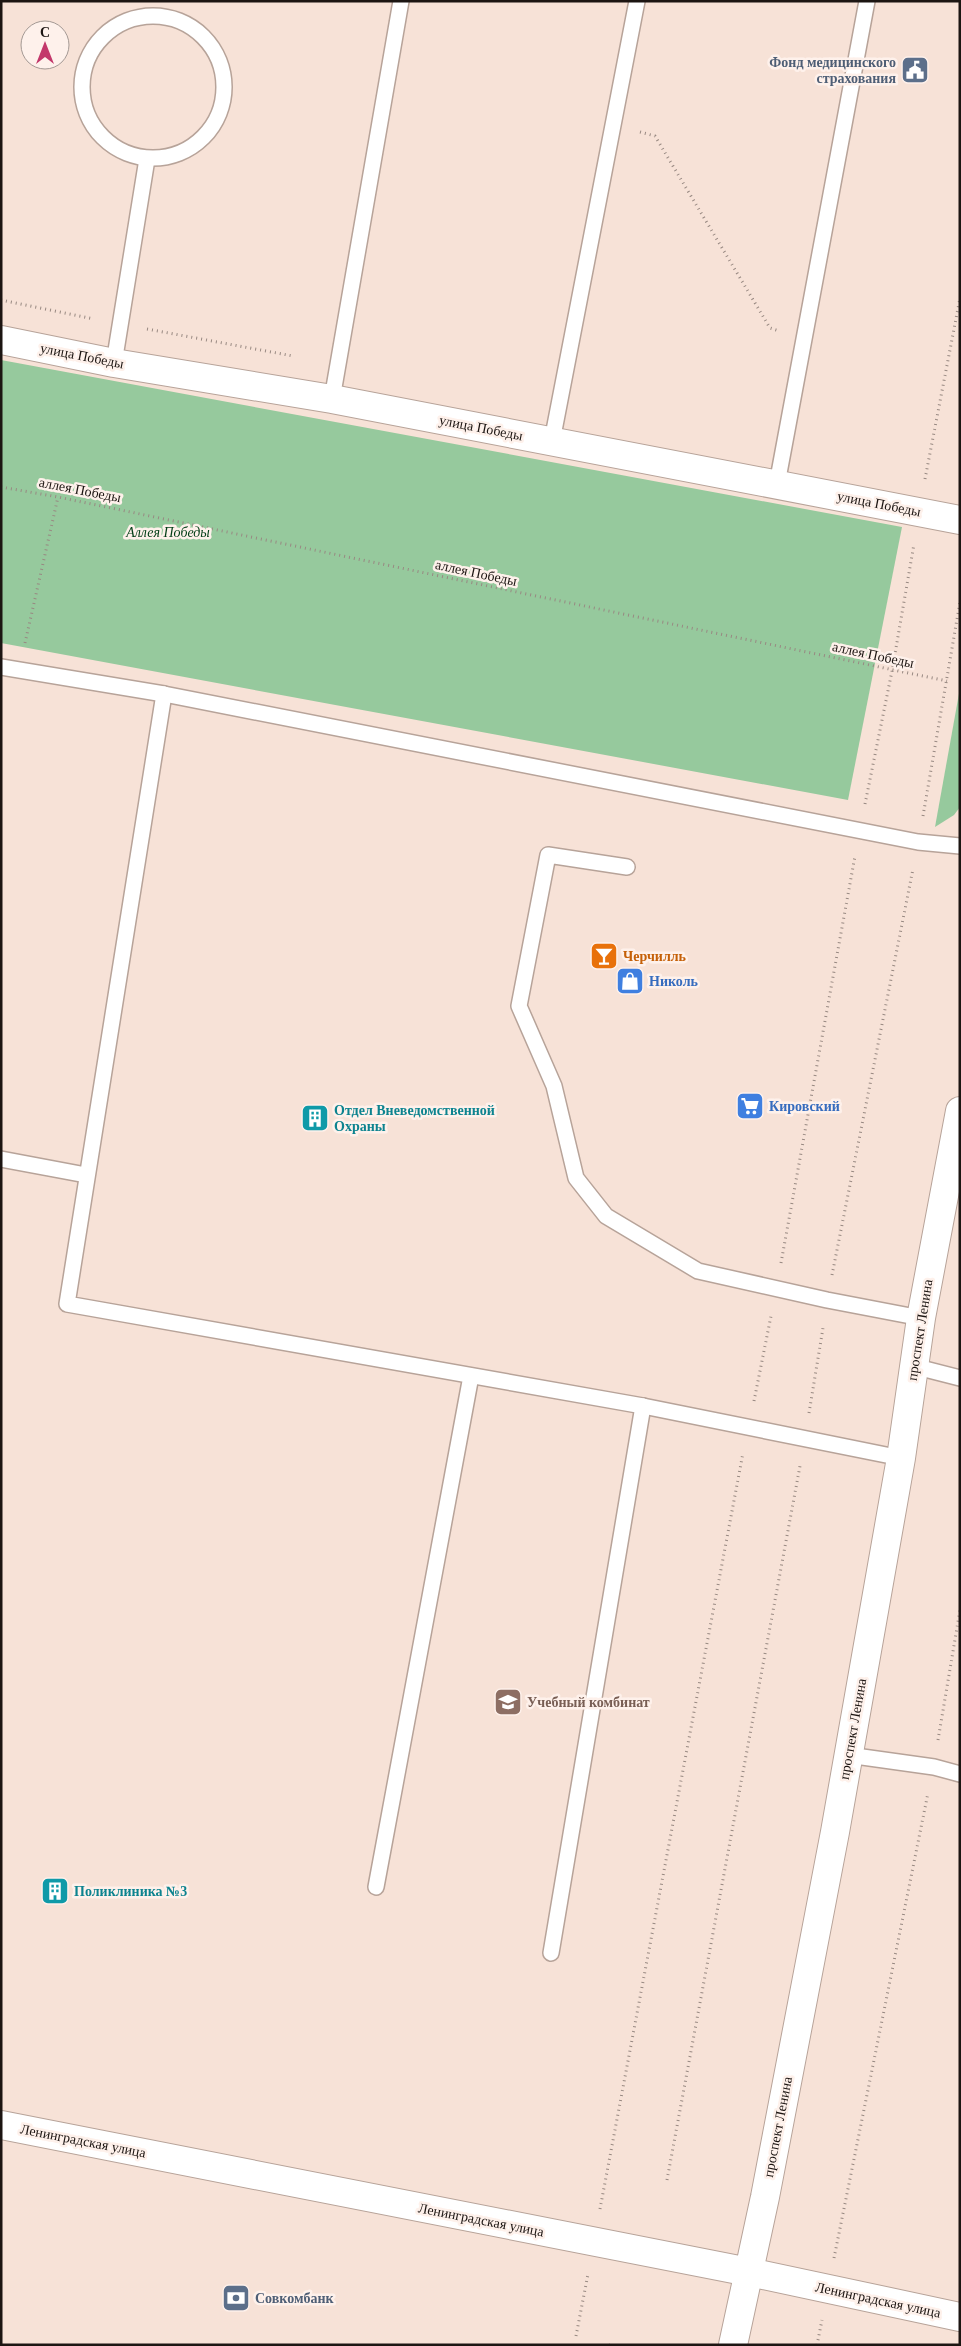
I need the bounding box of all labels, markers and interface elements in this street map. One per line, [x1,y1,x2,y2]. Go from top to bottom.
north arrow [20,20,70,70]
text: С [40,25,50,40]
place label: Фонд медицинского страхования [769,55,896,86]
public building icon: Фонд медицинского страхования [900,55,930,85]
street label: улица Победы [39,341,126,372]
street label: улица Победы [438,413,525,444]
street label: аллея Победы [38,475,123,505]
street label: улица Победы [836,489,923,520]
park label: Аллея Победы [125,525,210,540]
street label: аллея Победы [434,557,519,589]
street label: аллея Победы [831,639,916,671]
bar icon: Черчилль [589,941,619,971]
place label: Черчилль [623,949,687,964]
shop icon: Николь [615,966,645,996]
place label: Николь [649,974,699,989]
supermarket icon: Кировский [735,1091,765,1121]
place label: Кировский [769,1099,840,1114]
building icon: Отдел Вневедомственной Охраны [300,1103,330,1133]
place label: Отдел Вневедомственной Охраны [334,1103,495,1134]
street label: проспект Ленина [905,1278,936,1382]
street label: проспект Ленина [837,1677,869,1781]
school or university icon: Учебный комбинат [493,1687,523,1717]
place label: Учебный комбинат [527,1695,650,1710]
building icon: Поликлиника №3 [40,1876,70,1906]
place label: Поликлиника №3 [74,1884,187,1899]
street label: проспект Ленина [761,2075,795,2179]
street label: Ленинградская улица [19,2121,148,2161]
street label: Ленинградская улица [417,2200,546,2240]
street label: Ленинградская улица [814,2279,943,2321]
bank icon: Совкомбанк [221,2283,251,2313]
place label: Совкомбанк [255,2291,335,2306]

